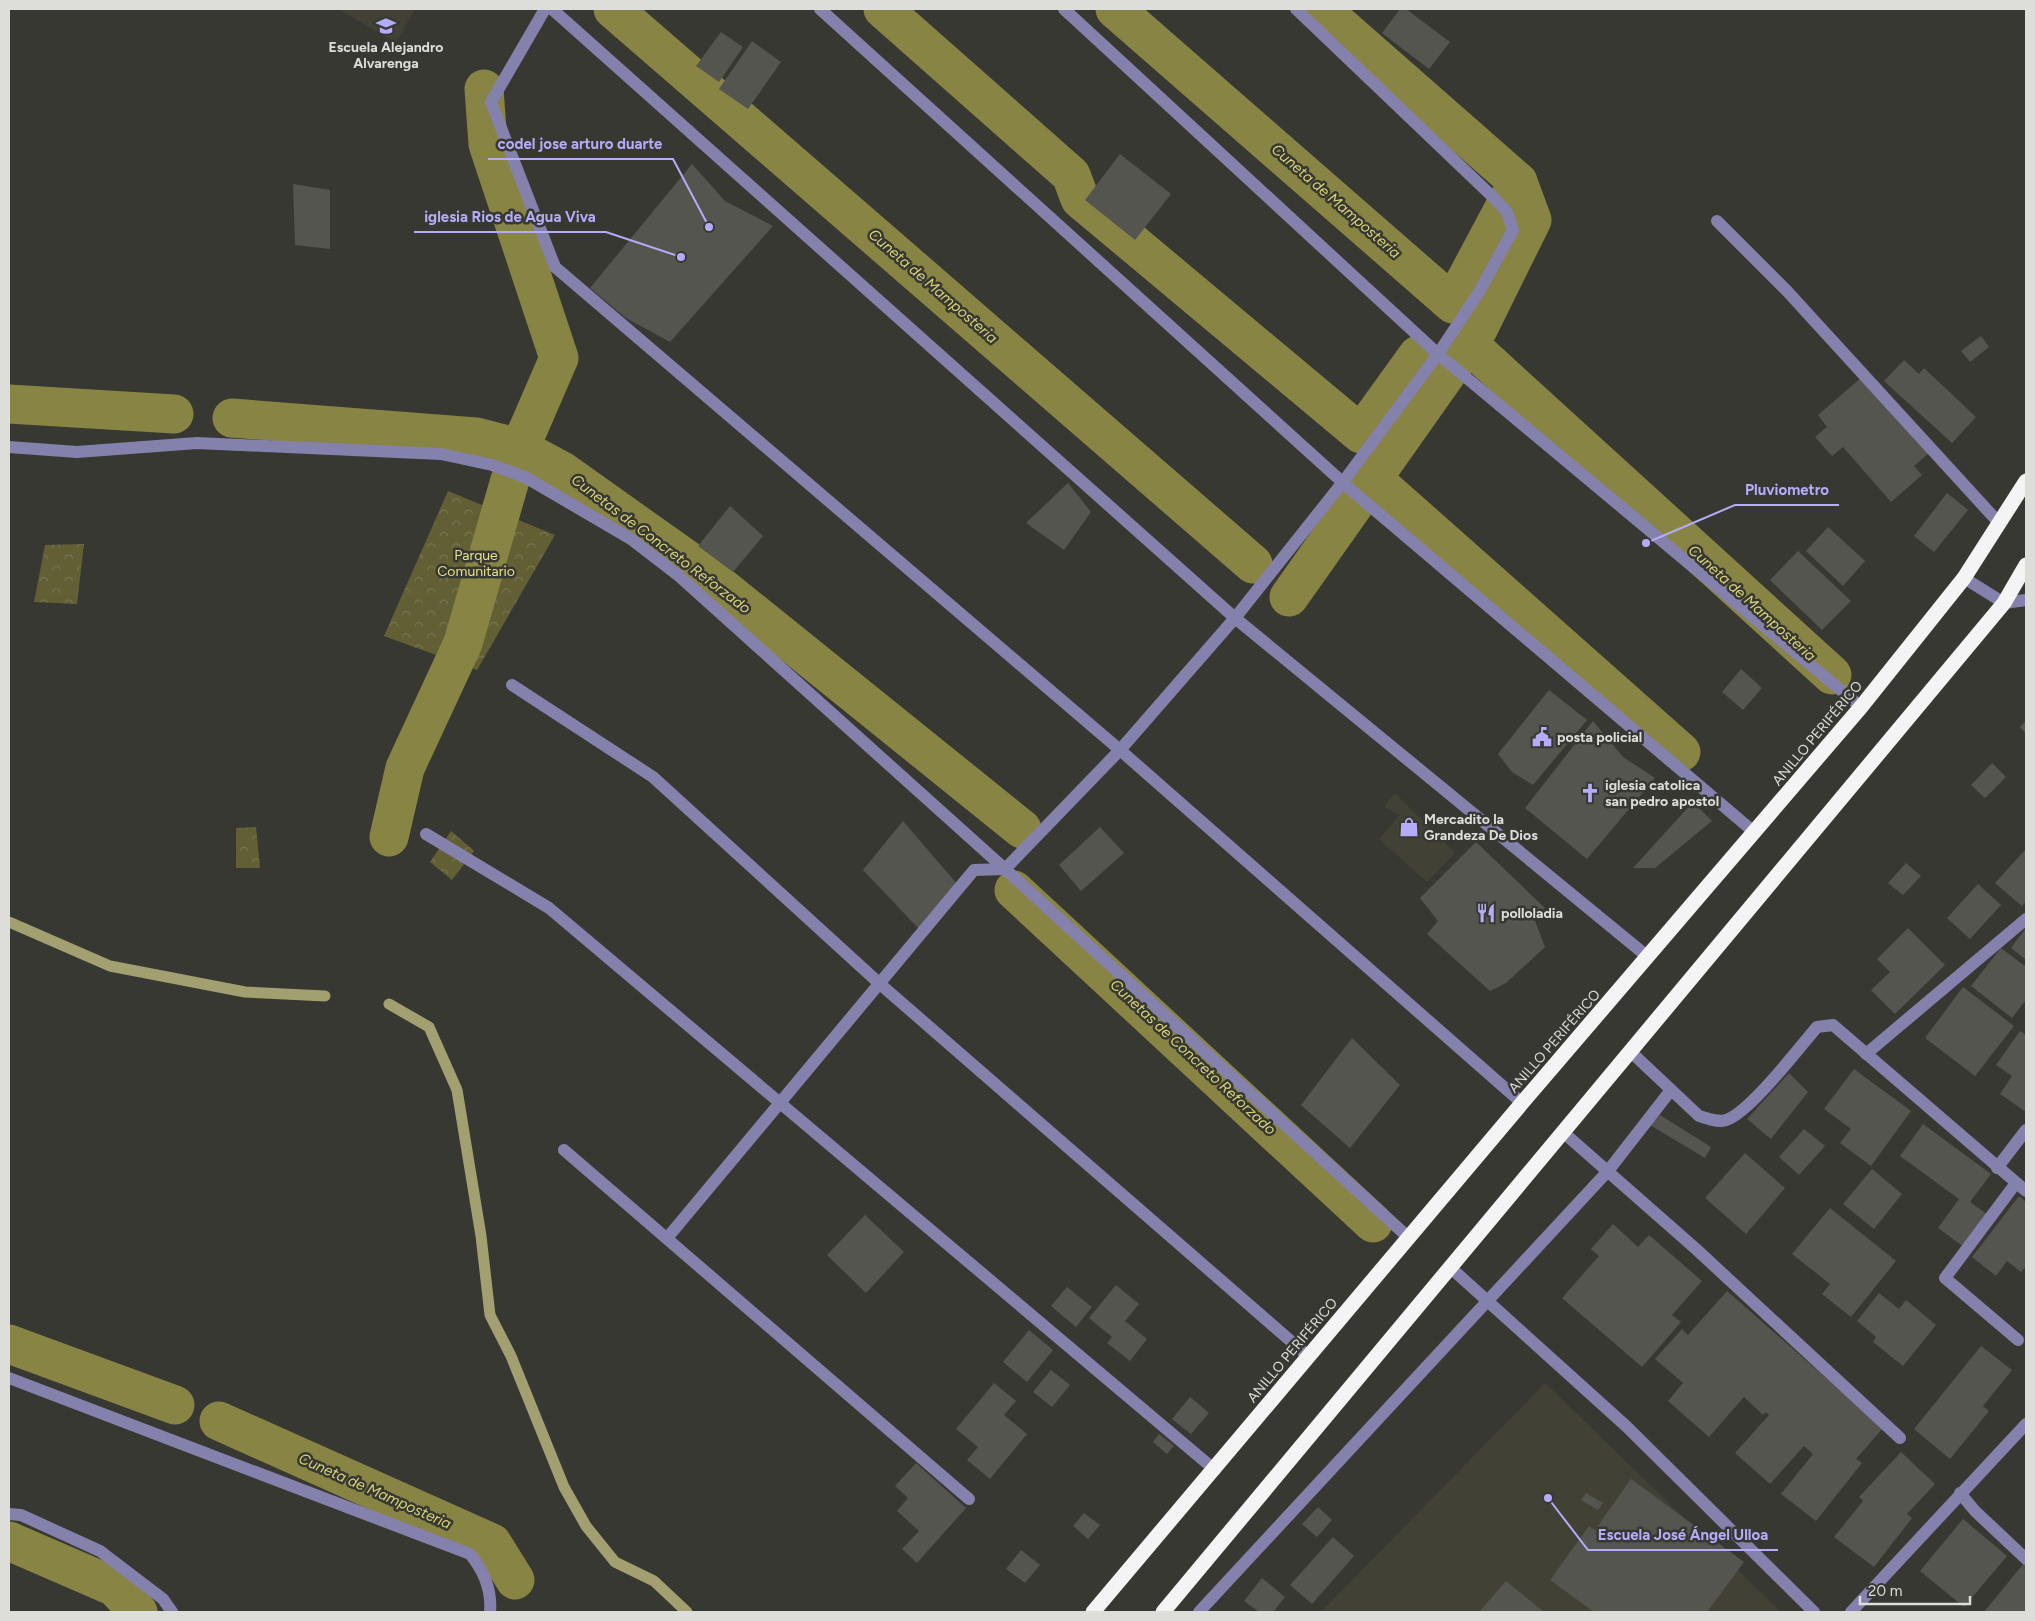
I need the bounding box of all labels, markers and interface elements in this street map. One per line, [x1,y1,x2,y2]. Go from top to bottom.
school or university icon: Escuela Alejandro Alvarenga [375,15,397,37]
place label: Escuela Alejandro Alvarenga [329,39,443,72]
callout: codel jose arturo duarte [488,129,673,159]
text: codel jose arturo duarte [498,135,663,153]
water label: Cuneta de Mamposteria [1268,140,1404,262]
callout: iglesia Rios de Agua Viva [414,202,606,232]
text: iglesia Rios de Agua Viva [424,208,596,226]
water label: Cuneta de Mamposteria [865,225,1001,347]
water label: Cunetas de Concreto Reforzado [568,471,754,618]
callout: Pluviometro [1735,475,1839,505]
text: Pluviometro [1745,481,1829,499]
water label: Cuneta de Mamposteria [1685,541,1819,665]
park label: Parque Comunitario [437,547,515,580]
street label: ANILLO PERIFÉRICO [1769,678,1866,789]
public building icon: posta policial [1531,726,1553,748]
place label: posta policial [1557,729,1642,746]
place label: iglesia catolica san pedro apostol [1605,777,1719,810]
church icon: iglesia catolica san pedro apostol [1579,782,1601,804]
place label: Mercadito la Grandeza De Dios [1424,811,1538,844]
shop icon: Mercadito la Grandeza De Dios [1398,816,1420,838]
restaurant icon: polloladia [1475,902,1497,924]
place label: polloladia [1501,905,1563,922]
water label: Cunetas de Concreto Reforzado [1106,975,1280,1139]
street label: ANILLO PERIFÉRICO [1505,986,1604,1096]
street label: ANILLO PERIFÉRICO [1244,1295,1341,1406]
water label: Cuneta de Mamposteria [296,1449,454,1533]
callout: Escuela José Ángel Ulloa [1588,1520,1778,1550]
text: Escuela José Ángel Ulloa [1598,1526,1768,1544]
scale bar [1860,1574,1970,1606]
text: 20 m [1868,1582,1902,1600]

